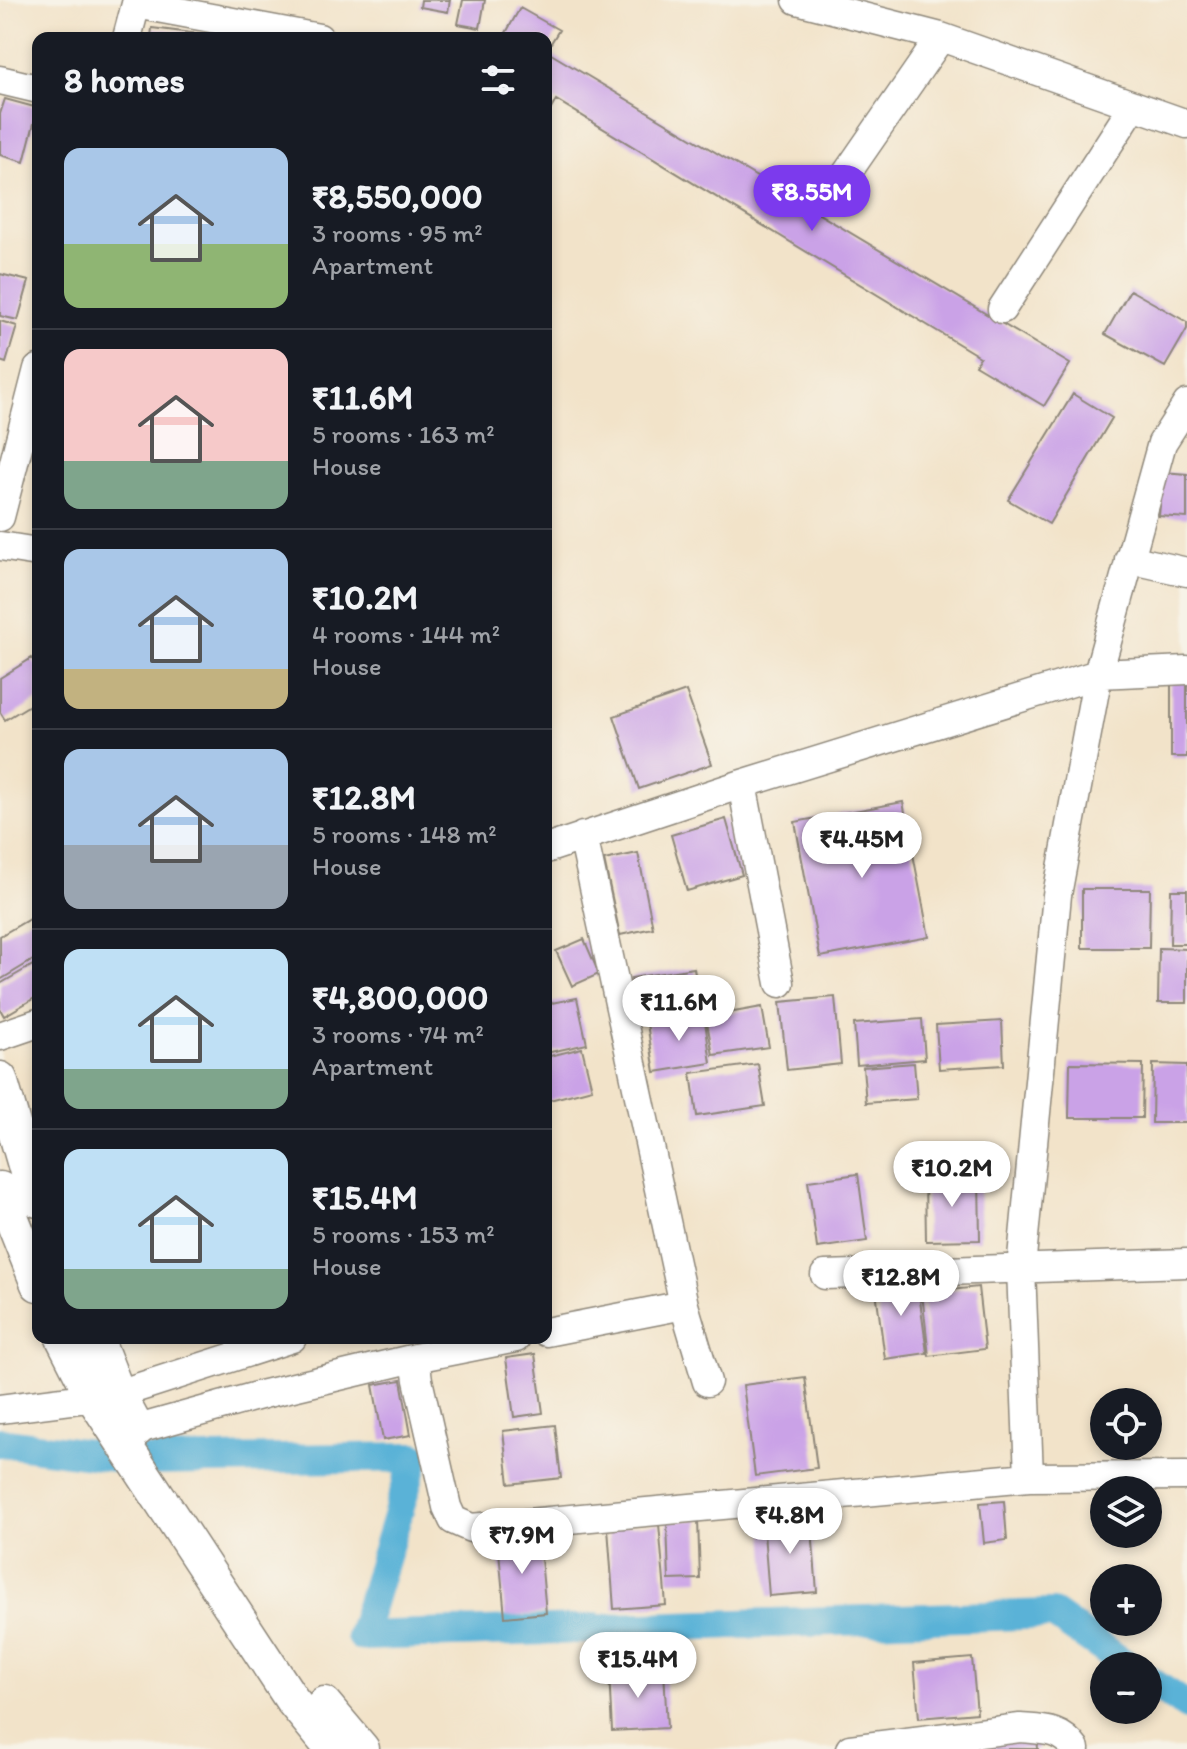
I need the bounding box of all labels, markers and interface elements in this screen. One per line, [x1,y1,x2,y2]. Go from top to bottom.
icon: filters [476,58,520,102]
text: 8 homes [64,60,185,101]
pin: ₹8.55M [747,165,877,233]
text: ₹8.55M [771,175,853,207]
text: ₹8,550,000 [312,176,483,217]
icon: home [128,180,224,276]
text: 3 rooms · 95 m² [312,217,483,249]
text: Apartment [312,249,433,281]
text: ₹11.6M [312,377,413,418]
icon: home [128,381,224,477]
text: 5 rooms · 163 m² [312,418,495,450]
text: House [312,450,382,482]
text: ₹10.2M [312,577,418,618]
icon: home [128,581,224,677]
text: 4 rooms · 144 m² [312,618,500,650]
text: House [312,650,382,682]
text: ₹12.8M [312,777,416,818]
icon: home [128,781,224,877]
pin: ₹4.45M [797,812,927,880]
text: 5 rooms · 148 m² [312,818,497,850]
text: ₹4.45M [820,822,904,854]
text: House [312,850,382,882]
pin: ₹11.6M [614,975,744,1043]
text: ₹4,800,000 [312,977,489,1018]
icon: home [128,981,224,1077]
text: ₹11.6M [640,985,718,1017]
text: 3 rooms · 74 m² [312,1018,484,1050]
text: Apartment [312,1050,433,1082]
pin: ₹10.2M [887,1141,1017,1209]
text: ₹10.2M [911,1151,993,1183]
text: ₹15.4M [312,1177,418,1218]
icon: home [128,1181,224,1277]
text: 5 rooms · 153 m² [312,1218,495,1250]
text: House [312,1250,382,1282]
pin: ₹12.8M [836,1250,966,1318]
text: ₹12.8M [861,1260,941,1292]
map controls [1090,1388,1162,1724]
button: locate [1090,1388,1162,1460]
button: layers [1090,1476,1162,1548]
pin: ₹4.8M [734,1488,846,1556]
text: ₹4.8M [755,1498,825,1530]
pin: ₹7.9M [466,1508,578,1576]
text: ₹7.9M [489,1518,555,1550]
button: + [1090,1564,1162,1636]
pin: ₹15.4M [573,1632,703,1700]
text: ₹15.4M [598,1642,678,1674]
button: − [1090,1652,1162,1724]

